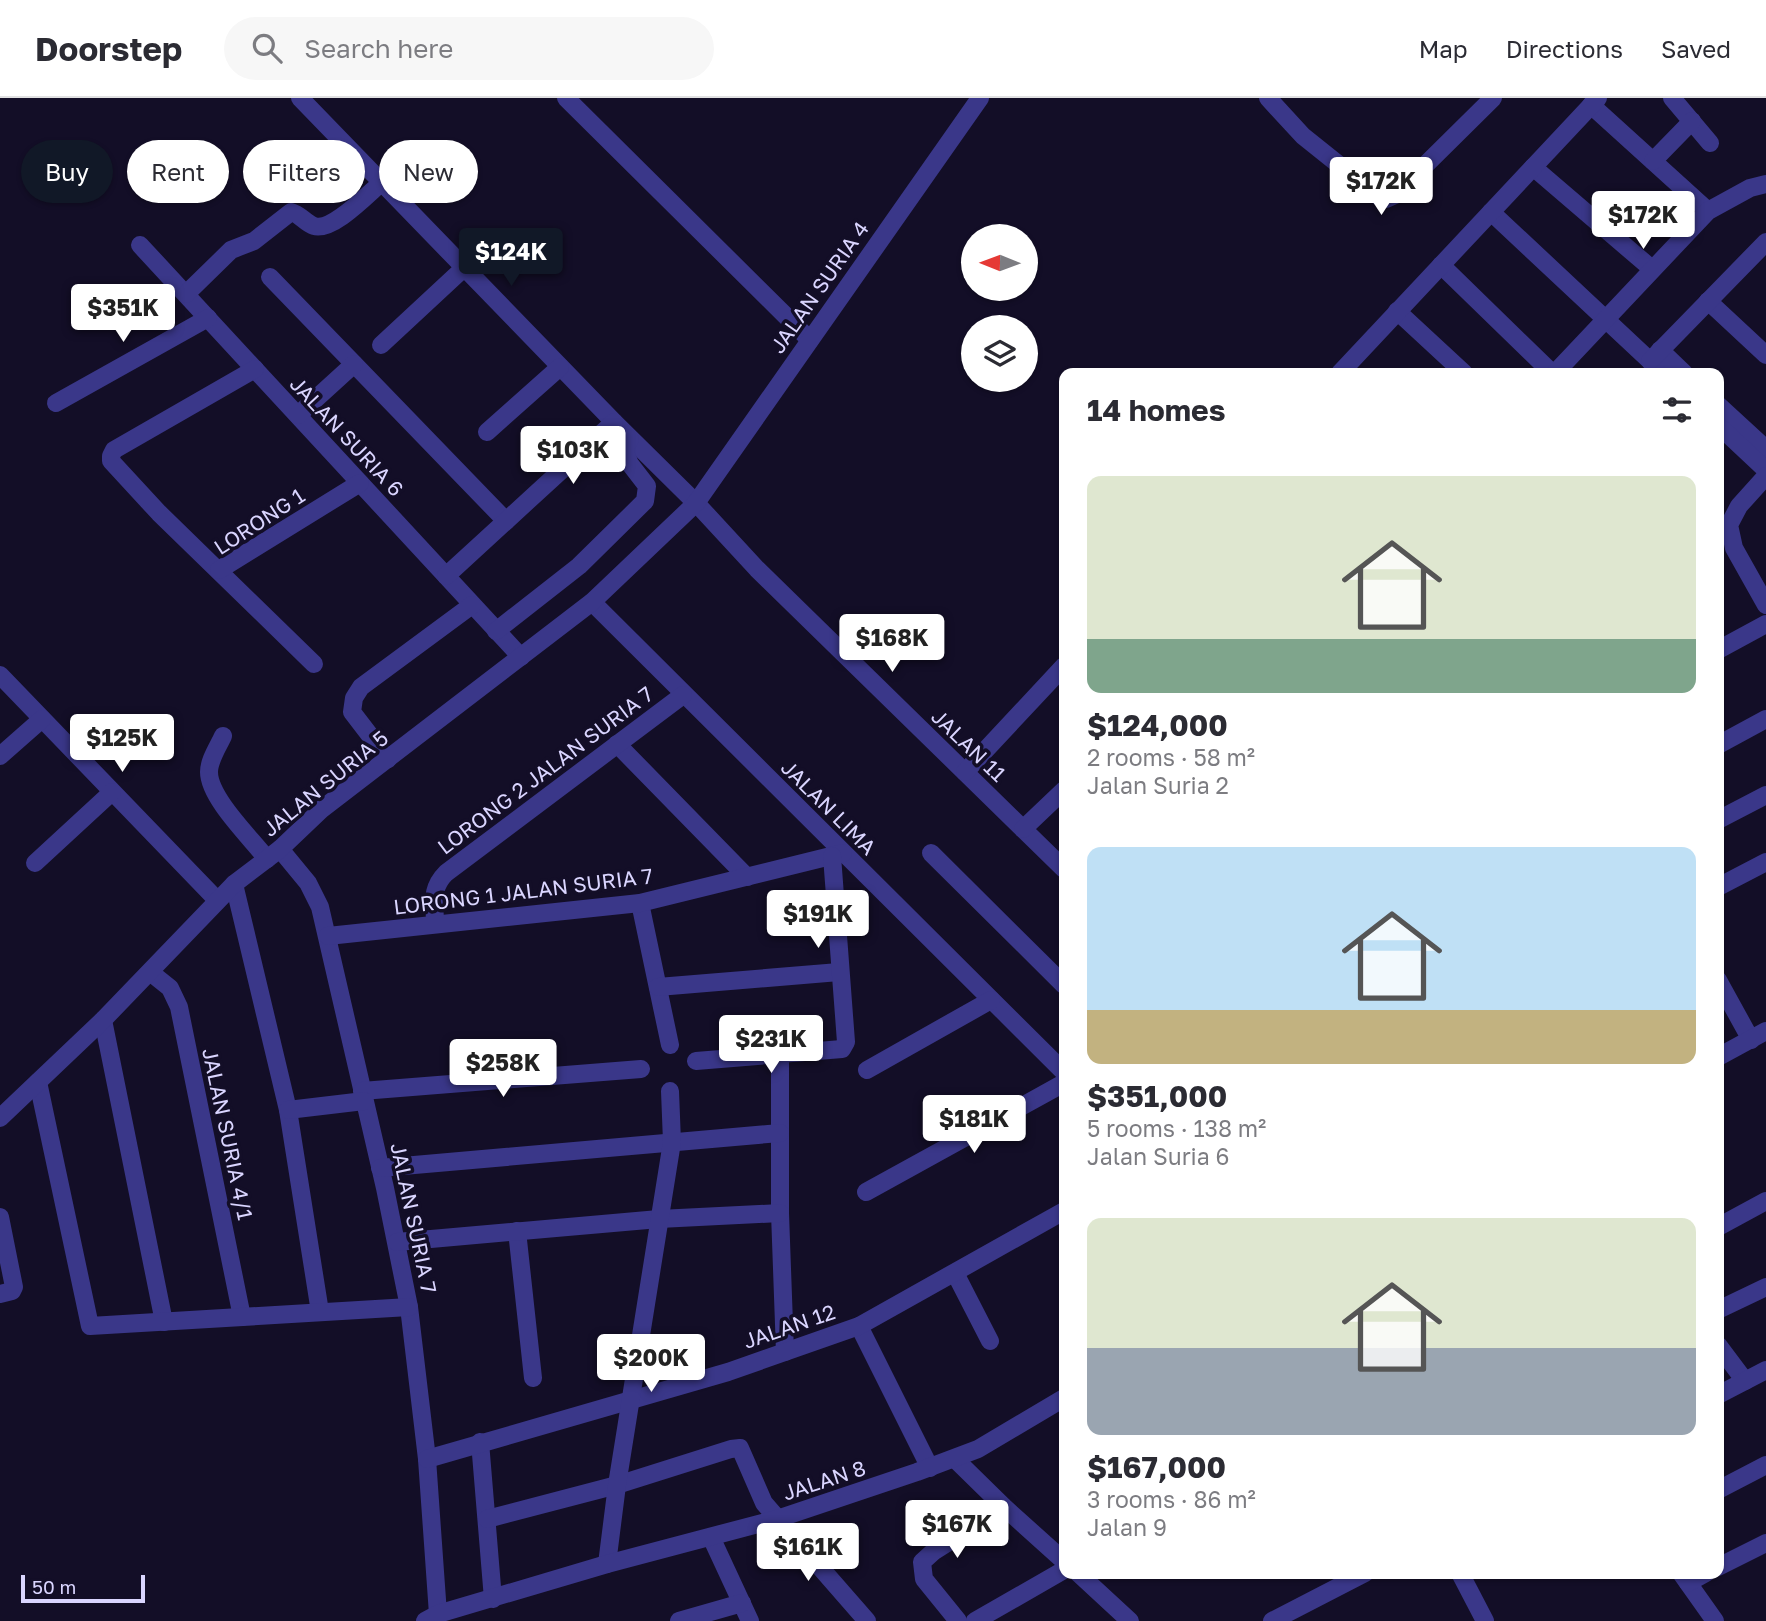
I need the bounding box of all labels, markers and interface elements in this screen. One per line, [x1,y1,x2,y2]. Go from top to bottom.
search box [224,17,714,80]
text: Doorstep [35,29,182,68]
icon: search [248,29,286,67]
text: Search here [304,33,453,64]
text: Map [1419,34,1468,63]
text: Directions [1506,34,1623,63]
text: Saved [1661,34,1731,63]
chip: Buy [21,140,113,203]
chip: Rent [127,140,229,203]
chip: Filters [243,140,365,203]
chip: New [379,140,478,203]
pin: $172K [1332,158,1430,217]
text: $172K [1346,166,1416,194]
pin: $172K [1594,192,1692,251]
text: $172K [1608,200,1678,228]
street label: JALAN SURIA 4 [764,216,874,358]
north arrow [961,224,1038,301]
map controls [961,224,1038,392]
pin: $124K [462,228,560,288]
text: $124K [475,237,547,265]
pin: $351K [74,285,172,344]
text: $351K [87,293,159,321]
button: layers [961,315,1038,392]
street label: JALAN SURIA 6 [285,371,409,501]
icon: filters [1658,391,1696,429]
text: 14 homes [1087,392,1226,428]
pin: $103K [524,426,622,486]
text: $103K [537,435,609,463]
street label: LORONG 1 [209,482,309,560]
icon: home [1329,522,1455,648]
pin: $168K [843,614,941,674]
text: $168K [855,623,929,651]
street label: LORONG 2 JALAN SURIA 7 [432,680,658,860]
street label: JALAN 11 [926,703,1012,787]
text: $124,000 [1087,707,1228,743]
pin: $125K [73,714,171,774]
text: $125K [86,723,158,751]
street label: JALAN SURIA 5 [257,724,393,842]
text: 2 rooms · 58 m² [1087,743,1255,771]
street label: JALAN LIMA [776,754,882,860]
text: Jalan Suria 2 [1087,771,1229,799]
street label: LORONG 1 JALAN SURIA 7 [392,862,654,920]
pin: $191K [769,890,867,950]
icon: home [1329,893,1455,1019]
text: $191K [783,899,853,927]
pin: $231K [722,1016,820,1075]
text: $231K [735,1024,807,1052]
pin: $258K [454,1040,552,1099]
street label: JALAN SURIA 4/1 [197,1046,259,1222]
text: $258K [466,1048,540,1076]
text: $351,000 [1087,1078,1227,1114]
pin: $181K [925,1096,1023,1155]
text: $181K [939,1104,1009,1132]
text: 5 rooms · 138 m² [1087,1114,1266,1142]
street label: JALAN SURIA 7 [385,1140,443,1296]
text: Jalan Suria 6 [1087,1142,1229,1170]
icon: home [1329,1264,1455,1390]
street label: JALAN 12 [740,1298,838,1354]
pin: $200K [602,1334,700,1394]
text: $200K [613,1343,689,1371]
text: $167,000 [1087,1449,1226,1485]
street label: JALAN 8 [779,1454,869,1506]
text: 3 rooms · 86 m² [1087,1485,1256,1513]
pin: $167K [908,1500,1006,1560]
text: $167K [921,1509,993,1537]
text: Jalan 9 [1087,1513,1167,1541]
pin: $161K [759,1524,857,1583]
text: $161K [773,1532,843,1560]
scale bar [21,1572,145,1604]
text: 50 m [32,1575,76,1598]

